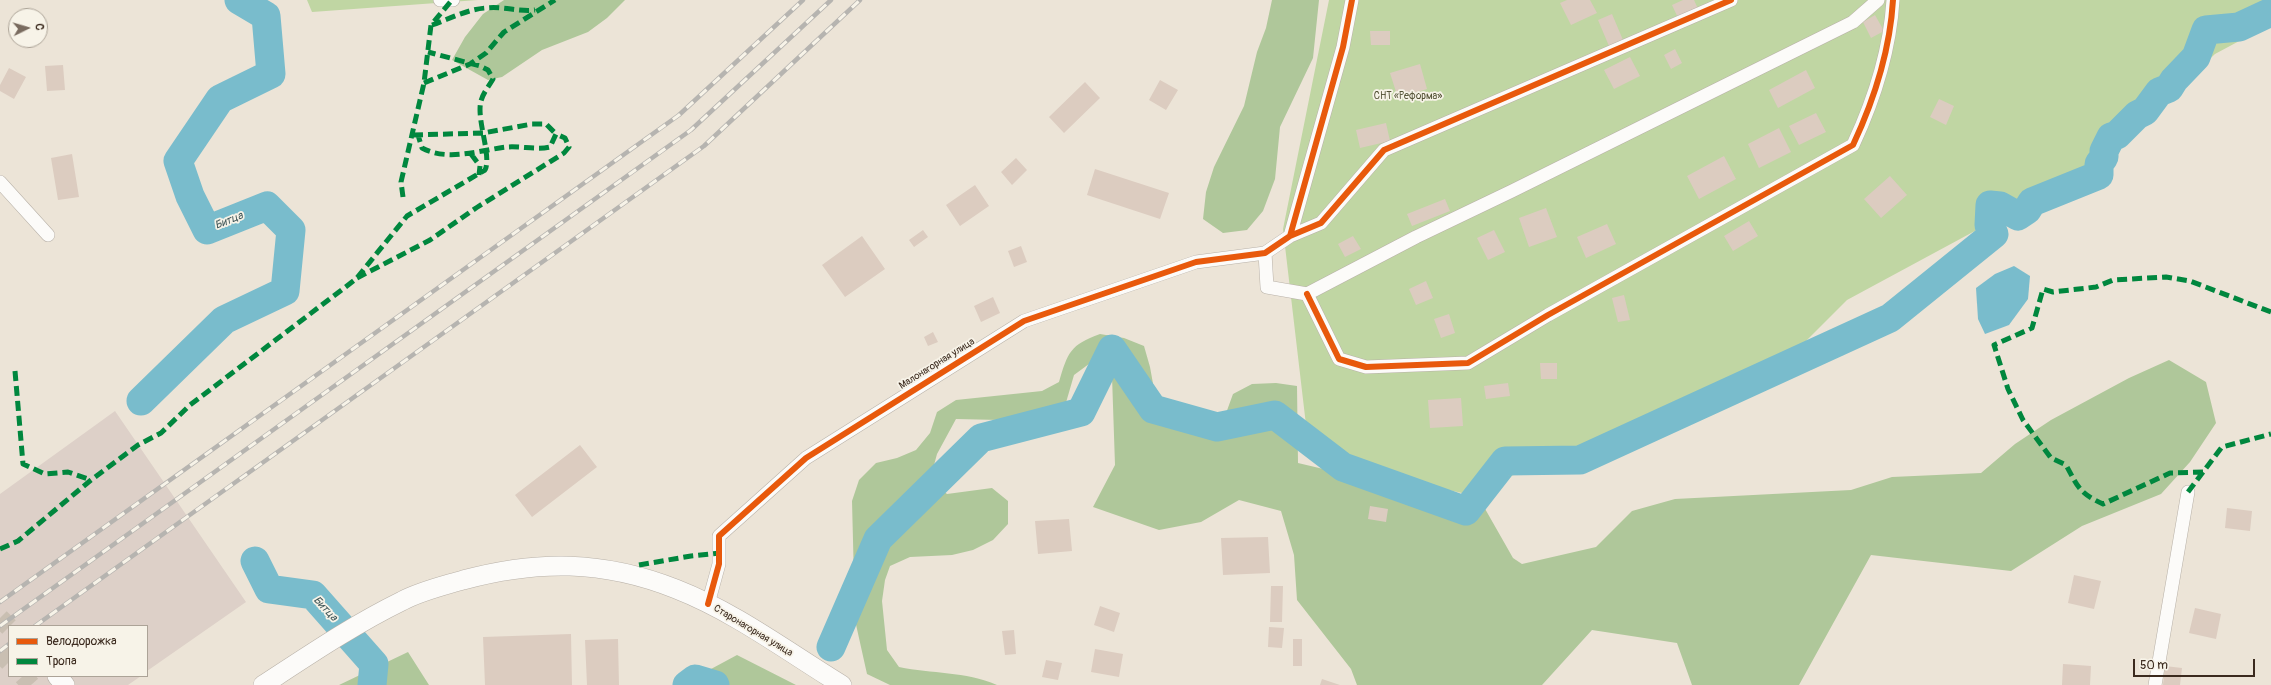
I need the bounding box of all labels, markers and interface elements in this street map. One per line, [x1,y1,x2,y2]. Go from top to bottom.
north arrow [8,8,48,48]
text: С [33,23,46,31]
park label: СНТ «Реформа» [1374,90,1442,102]
water label: Битца [213,209,245,233]
street label: Малонагорная улица [897,336,977,392]
water label: Битца [310,594,340,624]
street label: Старонагорная улица [711,603,795,659]
legend [8,625,148,677]
text: Велодорожка [46,634,117,649]
scale bar [2135,651,2257,677]
text: Тропа [46,654,76,669]
text: 50 m [2140,658,2168,673]

